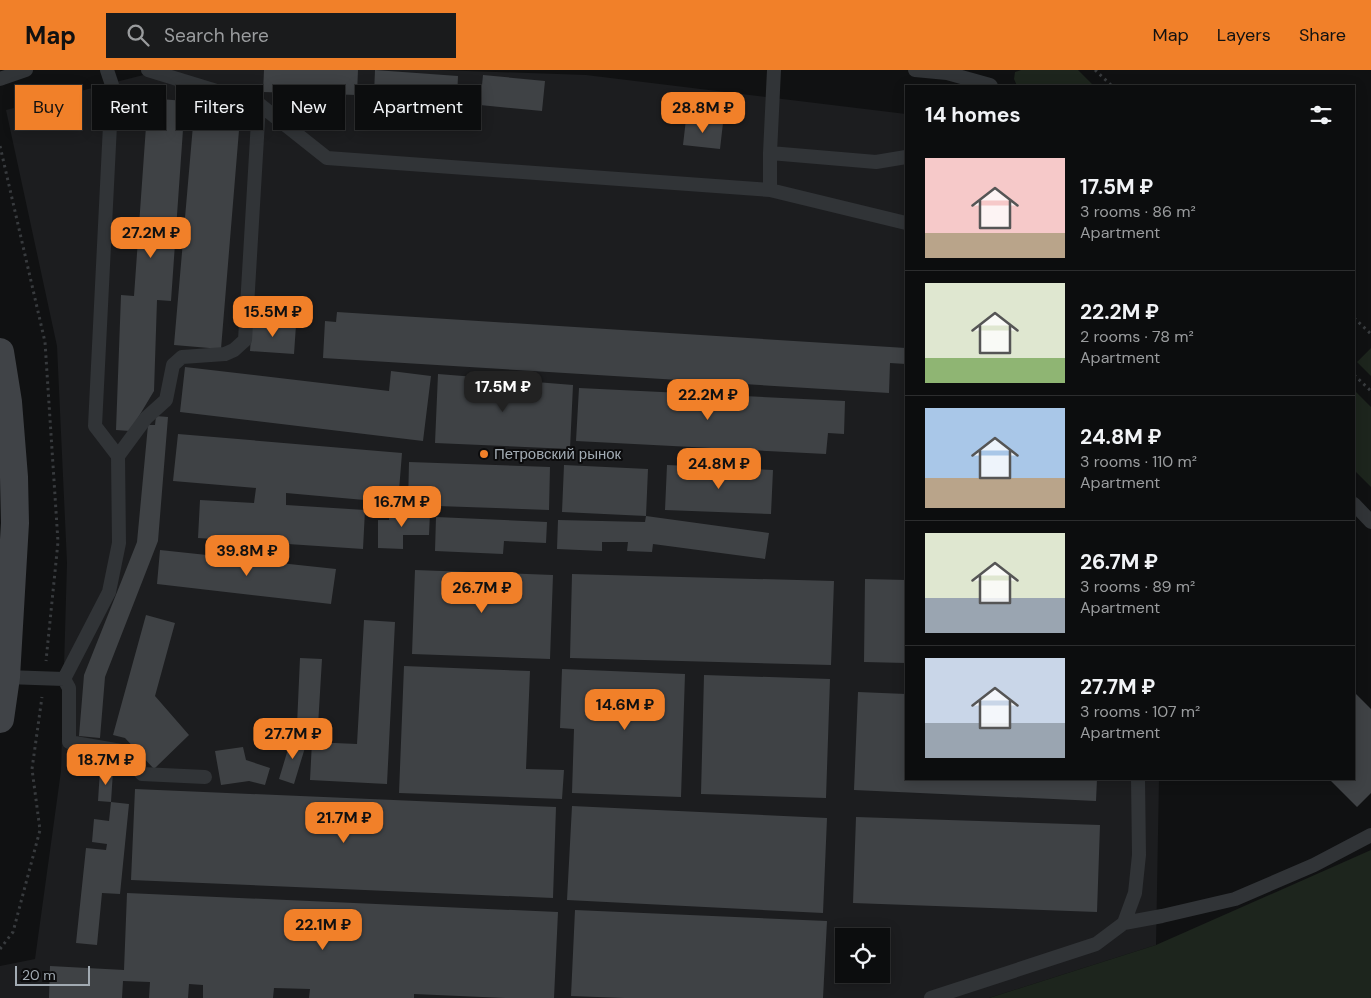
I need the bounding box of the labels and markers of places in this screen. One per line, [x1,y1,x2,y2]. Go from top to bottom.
pin: 28.8M ₽ [657,92,749,134]
pin: 27.2M ₽ [105,216,197,259]
pin: 15.5M ₽ [227,296,319,338]
pin: 17.5M ₽ [457,370,549,413]
pin: 22.2M ₽ [662,378,754,421]
place label: Петровский рынок [494,444,622,464]
marker: Петровский рынок [478,448,490,460]
pin: 24.8M ₽ [673,448,765,490]
pin: 16.7M ₽ [356,486,448,528]
pin: 39.8M ₽ [201,534,293,577]
pin: 26.7M ₽ [436,572,528,614]
pin: 14.6M ₽ [579,688,671,731]
pin: 27.7M ₽ [247,718,339,760]
pin: 18.7M ₽ [60,744,152,786]
pin: 21.7M ₽ [298,802,390,844]
pin: 22.1M ₽ [277,908,369,951]

